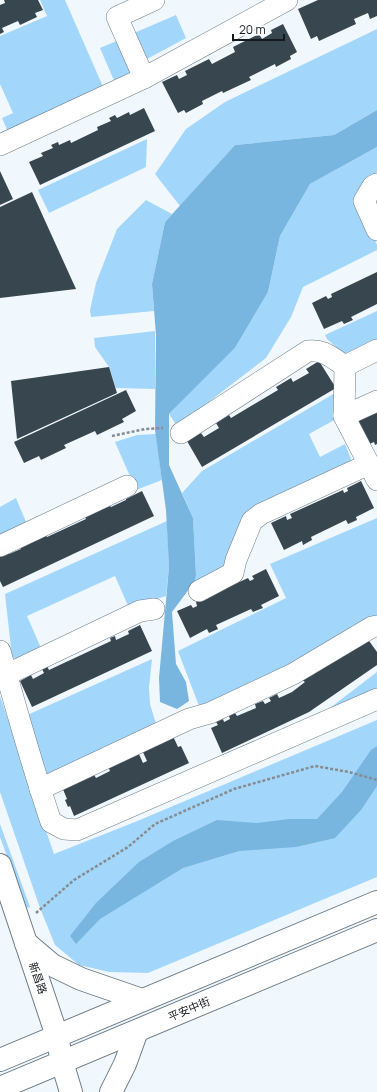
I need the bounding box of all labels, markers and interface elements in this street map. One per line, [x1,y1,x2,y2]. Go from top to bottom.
scale bar [233,16,284,42]
text: 20 m [239,21,266,38]
street label: 新昌路 [26,960,51,996]
street label: 平安中街 [166,993,212,1024]

